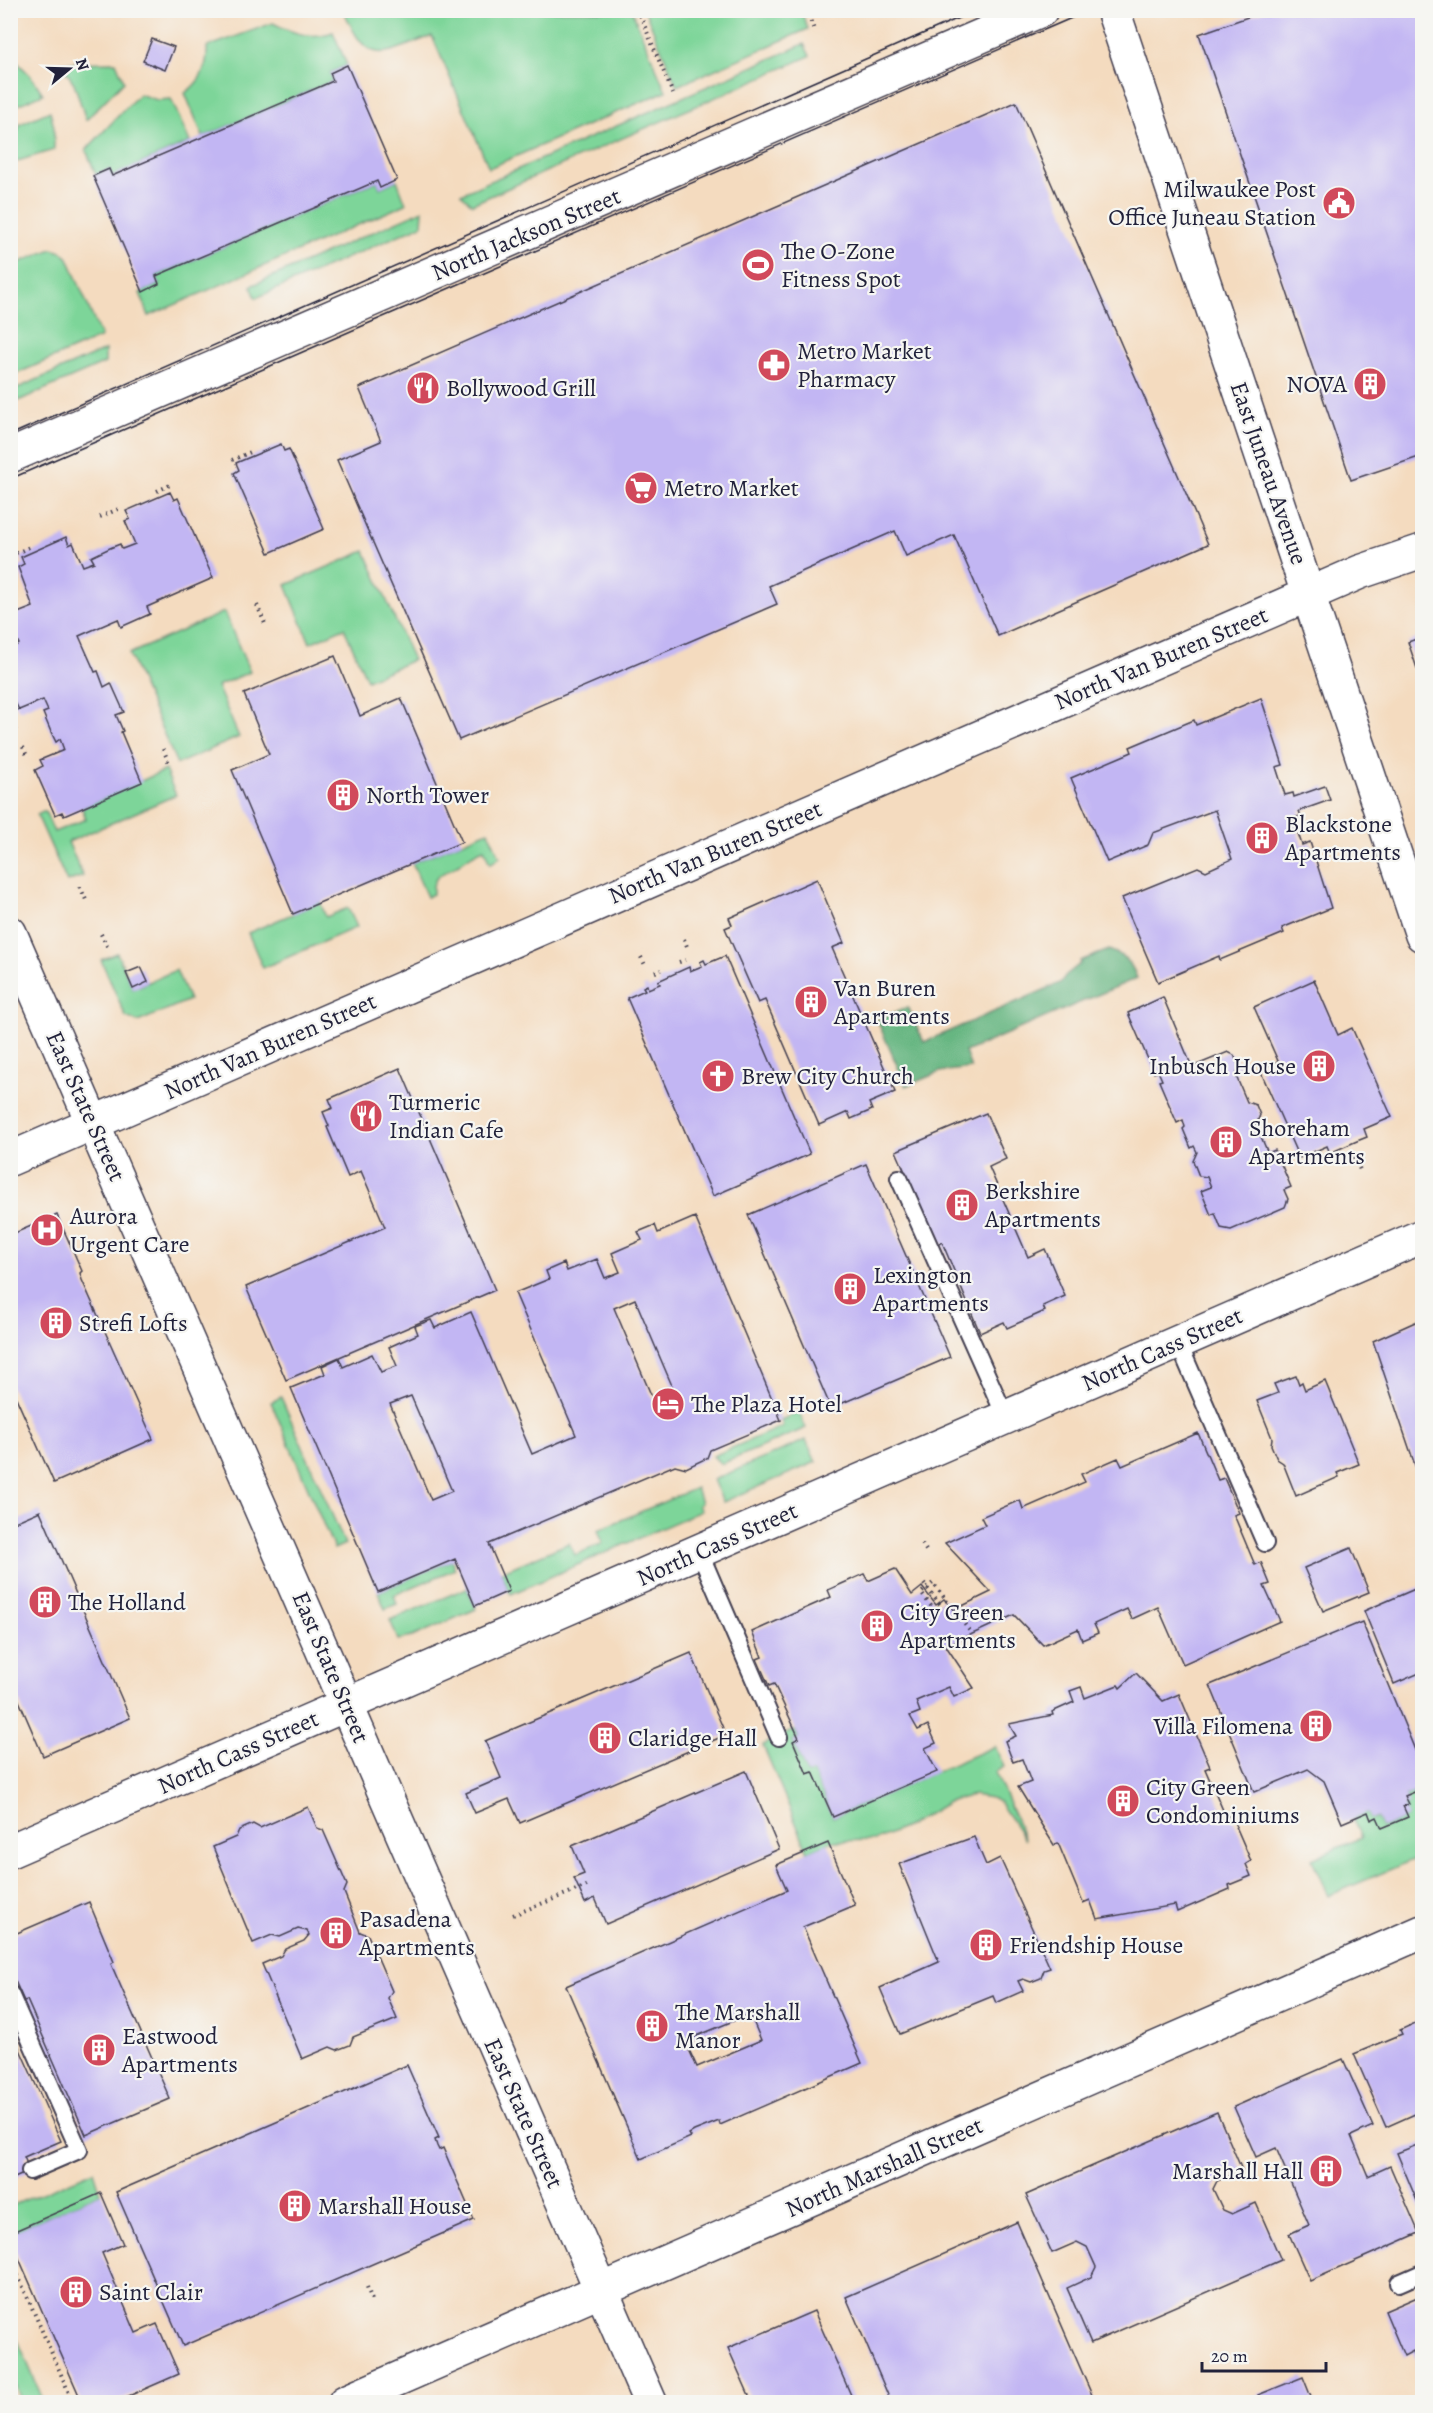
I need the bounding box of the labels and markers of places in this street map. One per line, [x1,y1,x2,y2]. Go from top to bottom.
place label: Milwaukee Post Office Juneau Station [1108,173,1316,233]
public building icon: Milwaukee Post Office Juneau Station [1321,185,1357,221]
place label: The O-Zone Fitness Spot [781,235,901,295]
sports icon: The O-Zone Fitness Spot [740,247,776,283]
place label: Metro Market Pharmacy [797,335,932,395]
pharmacy icon: Metro Market Pharmacy [756,347,792,383]
building icon: NOVA [1352,366,1388,402]
place label: NOVA [1286,368,1348,400]
restaurant icon: Bollywood Grill [405,370,441,406]
place label: Bollywood Grill [446,372,596,404]
supermarket icon: Metro Market [623,470,659,506]
place label: Metro Market [664,472,799,504]
building icon: North Tower [325,777,361,813]
place label: North Tower [366,779,489,811]
place label: Blackstone Apartments [1284,808,1401,868]
building icon: Blackstone Apartments [1244,820,1280,856]
place label: Van Buren Apartments [833,972,950,1032]
building icon: Van Buren Apartments [793,984,829,1020]
building icon: Inbusch House [1301,1048,1337,1084]
place label: Inbusch House [1149,1050,1296,1082]
church icon: Brew City Church [700,1058,736,1094]
place label: Brew City Church [741,1060,914,1092]
place label: Turmeric Indian Cafe [389,1086,504,1146]
restaurant icon: Turmeric Indian Cafe [348,1098,384,1134]
place label: Shoreham Apartments [1248,1112,1365,1172]
building icon: Shoreham Apartments [1208,1124,1244,1160]
place label: Berkshire Apartments [984,1175,1101,1235]
building icon: Berkshire Apartments [944,1187,980,1223]
place label: Aurora Urgent Care [69,1200,190,1260]
hospital icon: Aurora Urgent Care [29,1212,65,1248]
place label: Lexington Apartments [872,1259,989,1319]
building icon: Lexington Apartments [832,1271,868,1307]
building icon: Strefi Lofts [38,1305,74,1341]
place label: Strefi Lofts [79,1307,188,1339]
hotel icon: The Plaza Hotel [650,1386,686,1422]
place label: The Plaza Hotel [691,1388,842,1420]
building icon: The Holland [27,1584,63,1620]
place label: The Holland [68,1586,186,1618]
place label: City Green Apartments [899,1596,1016,1656]
building icon: City Green Apartments [859,1608,895,1644]
building icon: Villa Filomena [1298,1708,1334,1744]
place label: Villa Filomena [1152,1710,1294,1742]
building icon: Claridge Hall [587,1720,623,1756]
place label: Claridge Hall [628,1722,757,1754]
place label: City Green Condominiums [1146,1771,1300,1831]
building icon: City Green Condominiums [1105,1783,1141,1819]
place label: Pasadena Apartments [358,1903,475,1963]
building icon: Pasadena Apartments [318,1915,354,1951]
building icon: Friendship House [968,1927,1004,1963]
place label: Friendship House [1009,1929,1183,1961]
place label: The Marshall Manor [675,1996,800,2056]
building icon: The Marshall Manor [634,2008,670,2044]
place label: Eastwood Apartments [121,2020,238,2080]
building icon: Eastwood Apartments [81,2032,117,2068]
building icon: Marshall Hall [1308,2153,1344,2189]
place label: Marshall Hall [1172,2155,1303,2187]
building icon: Marshall House [277,2188,313,2224]
place label: Marshall House [318,2190,472,2222]
building icon: Saint Clair [58,2274,94,2310]
place label: Saint Clair [99,2276,203,2308]

